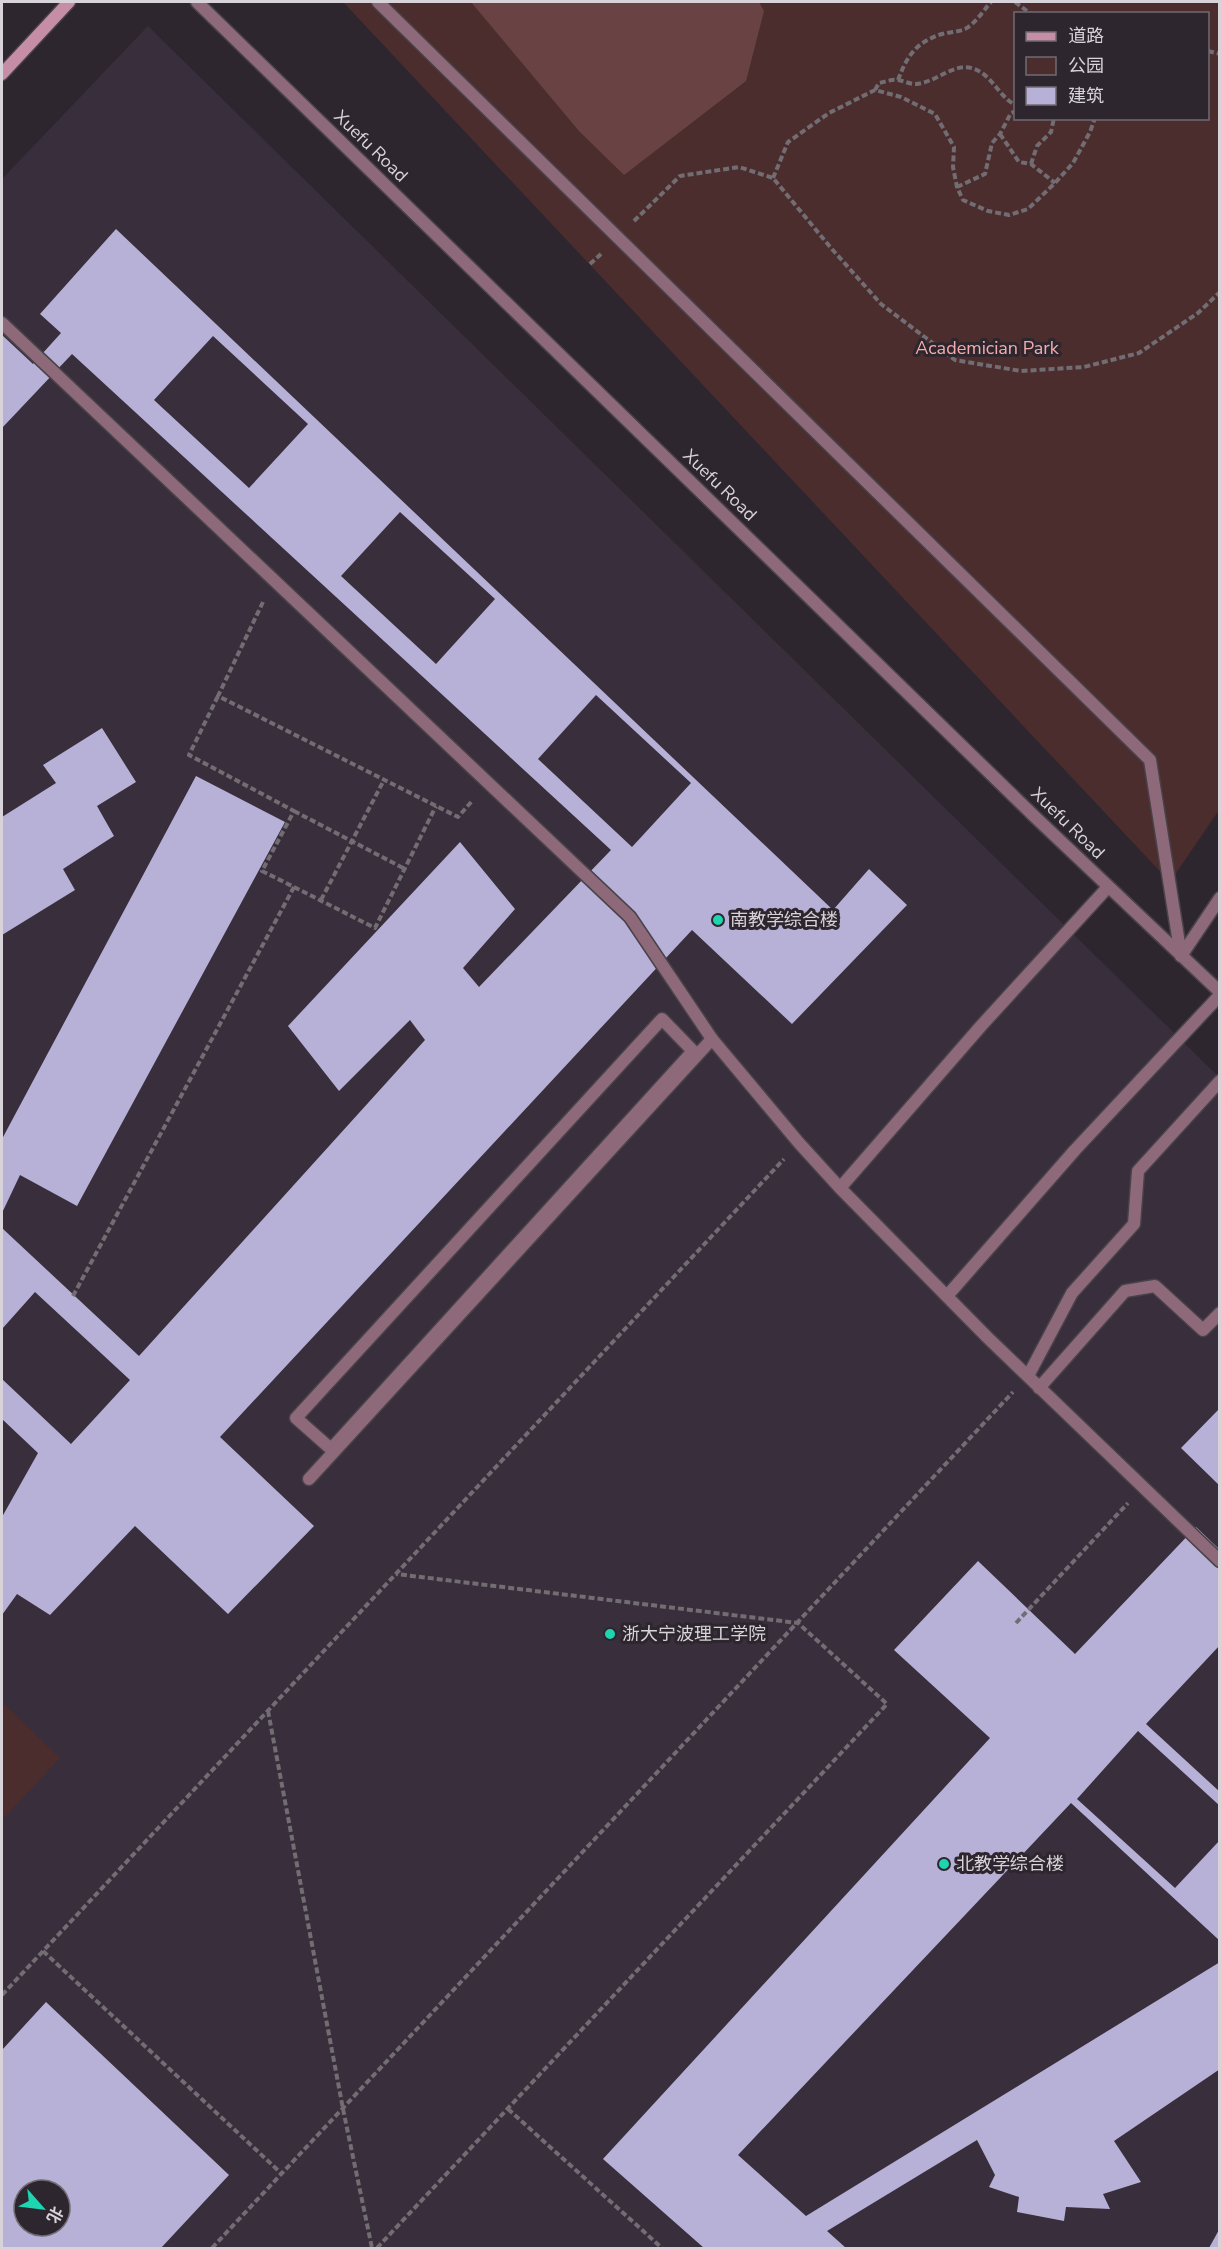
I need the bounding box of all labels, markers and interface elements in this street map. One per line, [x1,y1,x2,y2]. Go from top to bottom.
legend [1014,12,1209,120]
text: 道路 [1068,24,1104,48]
text: 公园 [1068,54,1104,78]
text: 建筑 [1068,84,1104,108]
street label: Xuefu Road [329,105,413,187]
park label: Academician Park [915,336,1060,360]
street label: Xuefu Road [678,444,762,526]
street label: Xuefu Road [1026,782,1110,864]
place label: 南教学综合楼 [730,908,838,932]
marker: 南教学综合楼 [711,913,725,927]
place label: 浙大宁波理工学院 [622,1622,766,1646]
marker: 浙大宁波理工学院 [603,1627,617,1641]
place label: 北教学综合楼 [956,1852,1064,1876]
marker: 北教学综合楼 [937,1857,951,1871]
north arrow [12,2178,72,2238]
text: 北 [41,2202,68,2227]

